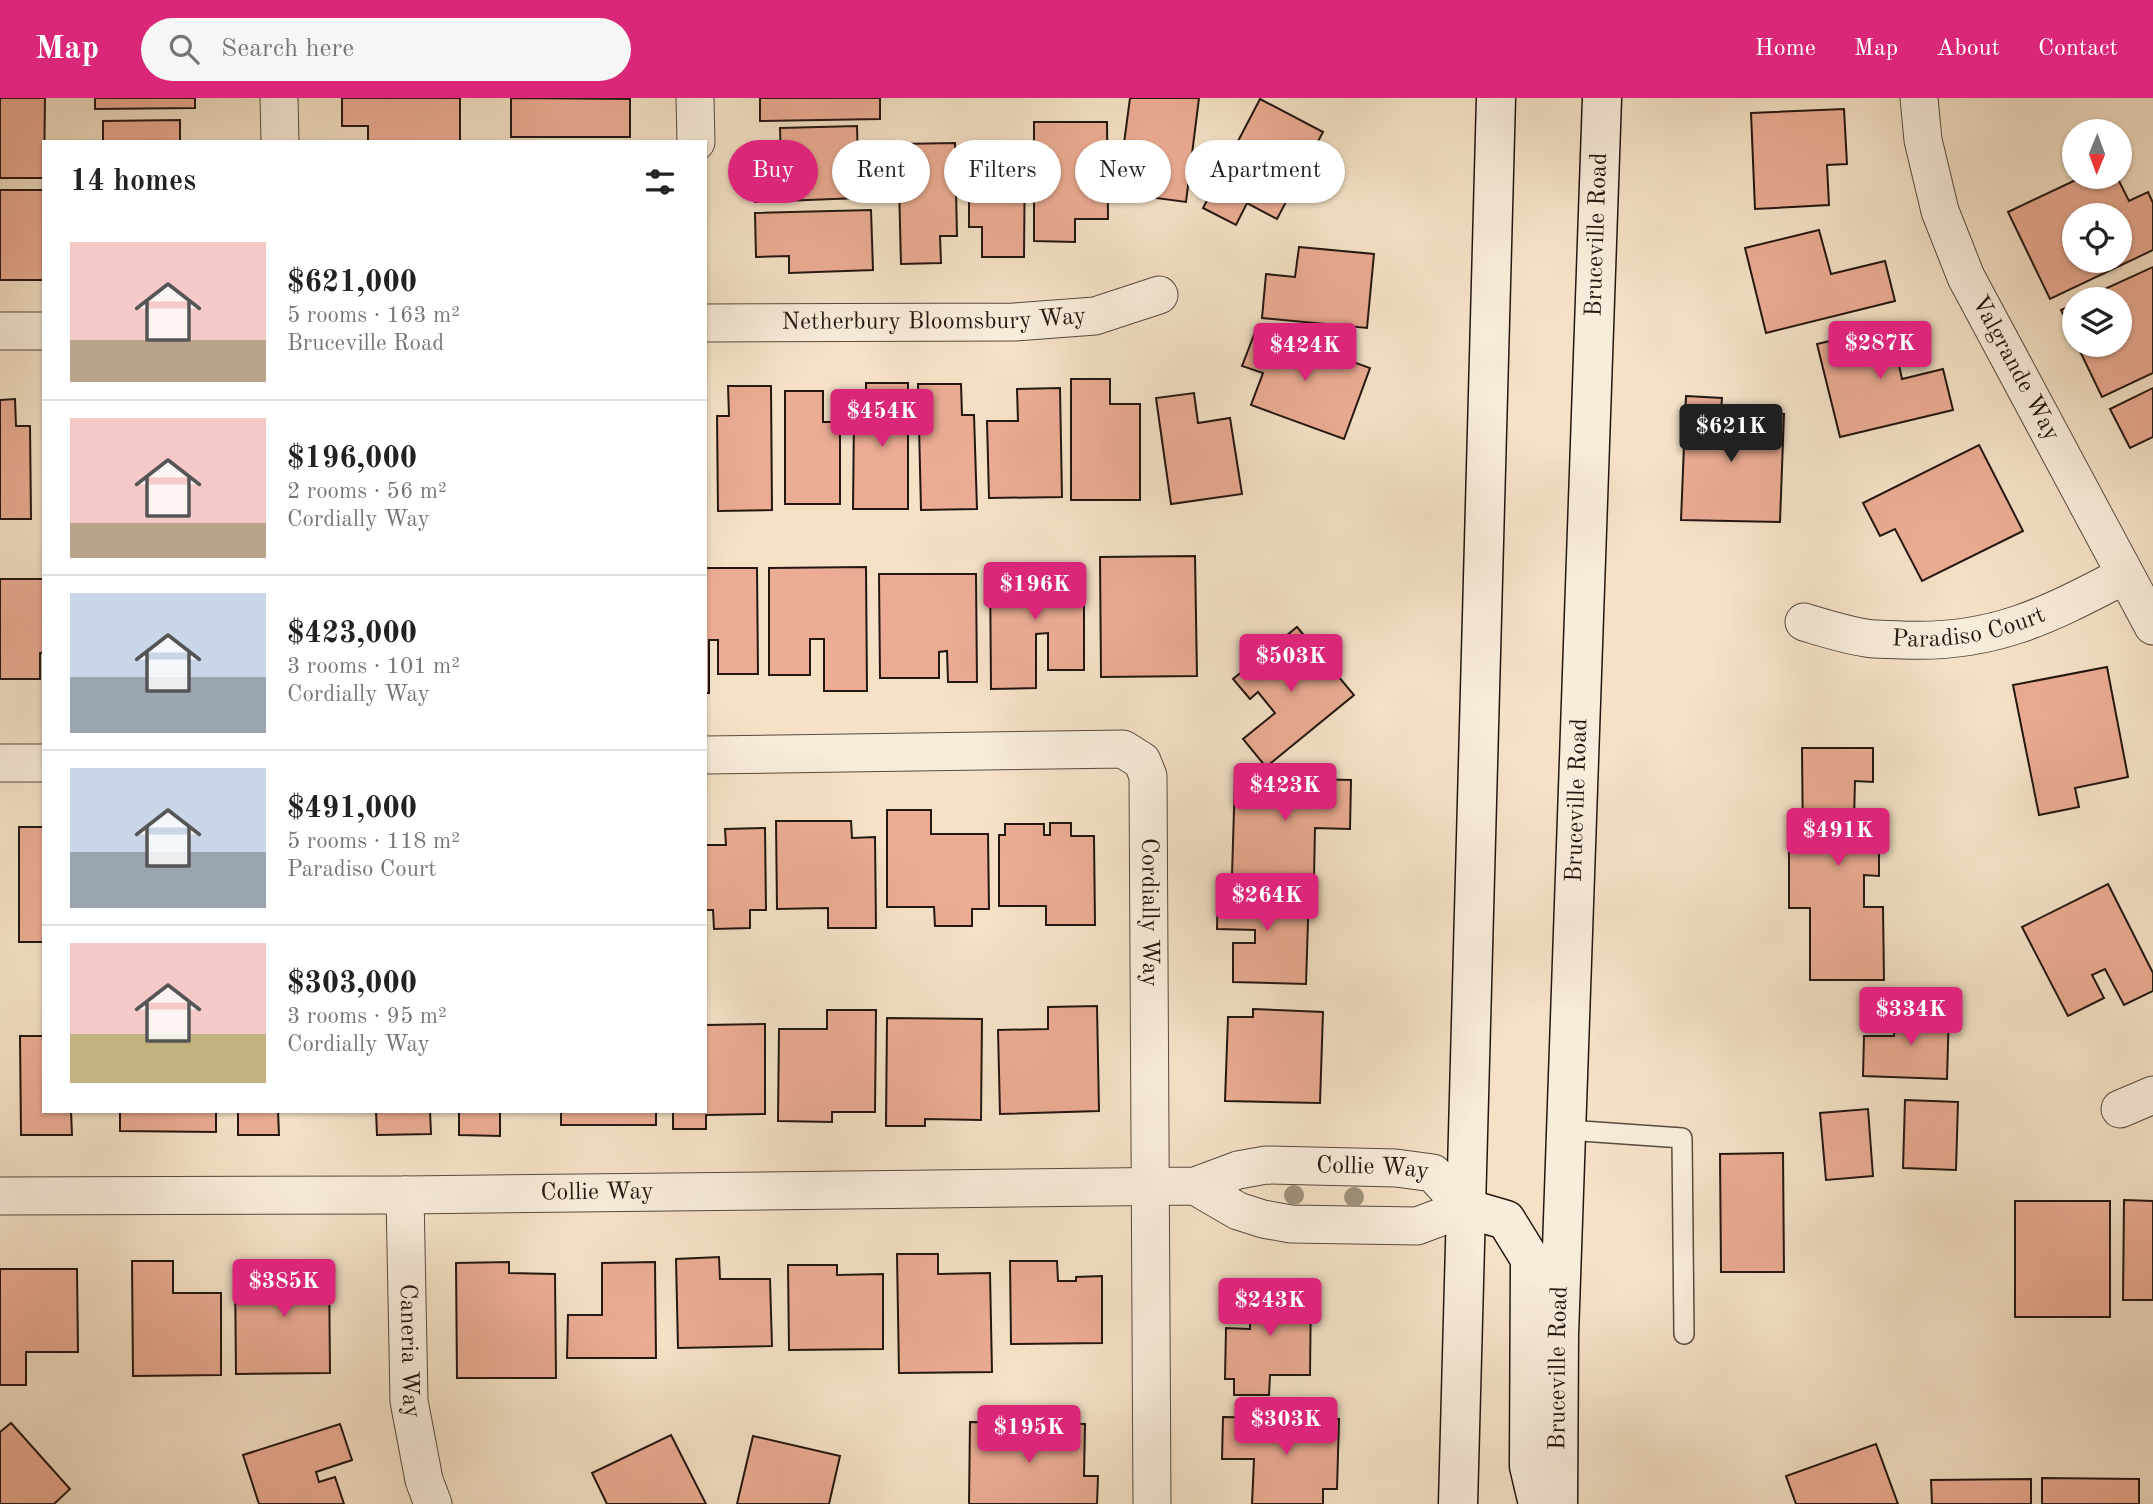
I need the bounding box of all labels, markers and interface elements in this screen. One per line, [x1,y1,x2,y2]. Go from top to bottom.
search box [141,18,631,81]
icon: search [165,30,203,68]
text: Map [35,33,99,66]
text: Search here [221,36,354,62]
text: Home [1755,37,1816,61]
text: Map [1854,37,1898,61]
text: About [1936,37,2000,61]
text: Contact [2038,37,2118,61]
north arrow [2062,119,2132,189]
map controls [2062,119,2132,357]
chip: Buy [728,140,818,203]
chip: Rent [832,140,930,203]
chip: Filters [944,140,1061,203]
chip: New [1075,140,1171,203]
chip: Apartment [1185,140,1345,203]
street label: Bruceville Road [1582,152,1612,317]
icon: filters [641,163,679,201]
text: 14 homes [70,167,196,197]
button: locate [2062,203,2132,273]
text: $621,000 [287,268,417,298]
icon: home [126,270,210,354]
button: layers [2062,287,2132,357]
street label: Valgrande Way [1966,292,2064,445]
text: 5 rooms · 163 m² [287,304,460,327]
street label: Netherbury Bloomsbury Way [781,305,1087,335]
pin: $287K [1831,322,1929,381]
pin: $424K [1256,324,1354,383]
text: Bruceville Road [287,332,444,355]
text: $287K [1844,332,1916,355]
text: $424K [1269,334,1341,357]
pin: $454K [833,390,931,449]
text: $454K [846,400,918,423]
pin: $621K [1682,404,1780,464]
text: $621K [1695,415,1767,438]
text: $196,000 [287,444,417,474]
icon: home [126,446,210,530]
text: 2 rooms · 56 m² [287,480,447,503]
text: Cordially Way [287,508,430,531]
pin: $196K [986,562,1084,622]
text: $196K [999,573,1071,596]
street label: Paradiso Court [1891,603,2049,652]
text: $423,000 [287,619,417,649]
icon: home [126,621,210,705]
pin: $503K [1242,634,1340,694]
text: $503K [1255,645,1327,668]
text: 3 rooms · 101 m² [287,655,460,678]
text: Cordially Way [287,683,430,706]
street label: Bruceville Road [1563,718,1592,883]
pin: $423K [1236,764,1334,823]
text: $423K [1249,774,1321,797]
text: $491,000 [287,794,417,824]
icon: home [126,796,210,880]
pin: $491K [1789,808,1887,868]
text: $491K [1802,819,1874,842]
text: 5 rooms · 118 m² [287,830,460,853]
street label: Cordially Way [1136,838,1161,987]
text: Paradiso Court [287,858,436,881]
pin: $264K [1218,874,1316,933]
text: $264K [1231,884,1303,907]
text: $303,000 [287,969,417,999]
icon: home [126,971,210,1055]
pin: $334K [1862,988,1960,1047]
text: $334K [1875,998,1947,1021]
text: 3 rooms · 95 m² [287,1005,447,1028]
text: Cordially Way [287,1033,430,1056]
street label: Collie Way [1316,1154,1431,1184]
street label: Collie Way [540,1180,654,1205]
pin: $385K [235,1260,333,1319]
text: $385K [248,1270,320,1293]
pin: $243K [1221,1278,1319,1338]
street label: Caneria Way [395,1283,424,1421]
street label: Bruceville Road [1546,1286,1573,1450]
text: $243K [1234,1289,1306,1312]
pin: $303K [1237,1398,1335,1457]
pin: $195K [980,1406,1078,1465]
text: $303K [1250,1408,1322,1431]
text: $195K [993,1416,1065,1439]

